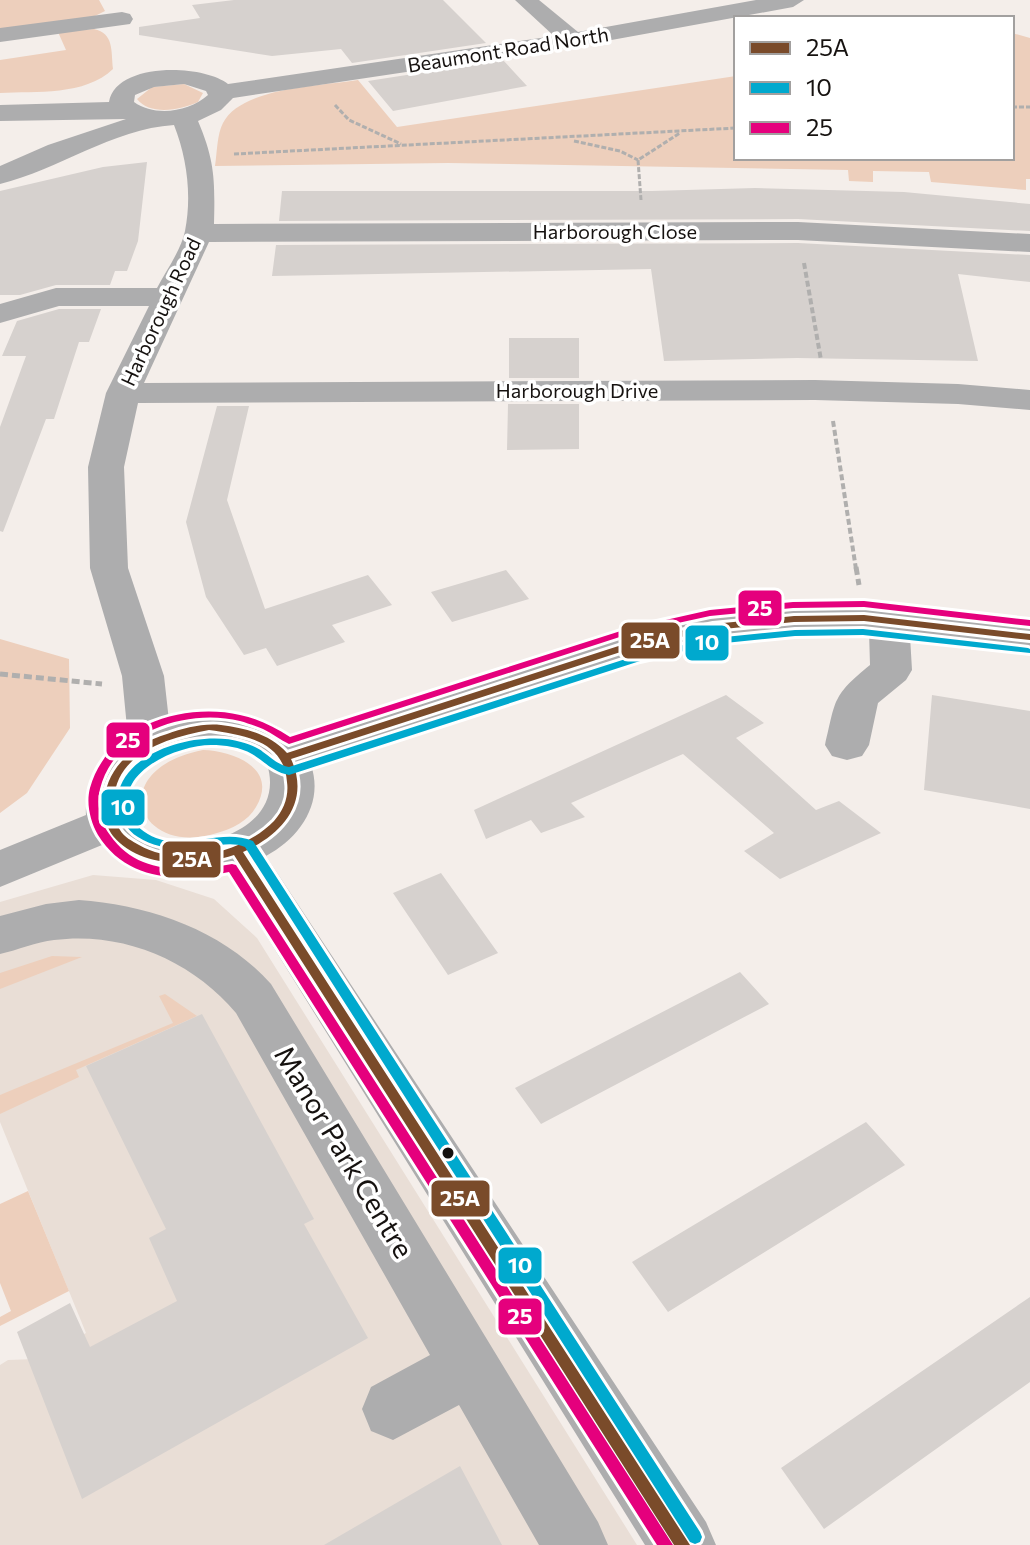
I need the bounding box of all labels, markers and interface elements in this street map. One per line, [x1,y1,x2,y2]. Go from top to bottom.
legend [734,16,1014,160]
street label: Beaumont Road North [406,21,610,77]
text: 25A [806,32,849,61]
text: 10 [806,72,832,101]
text: 25 [806,112,833,141]
street label: Harborough Close [533,219,697,243]
street label: Harborough Road [115,234,205,390]
street label: Harborough Drive [496,378,658,402]
line badge: 25 [737,589,783,627]
text: 25 [747,594,773,621]
line badge: 25A [620,621,681,660]
line badge: 10 [684,624,730,662]
text: 25A [630,626,670,653]
text: 10 [695,628,719,655]
line badge: 25 [105,721,151,759]
text: 25 [115,726,141,753]
line badge: 10 [100,788,146,827]
text: 10 [111,793,135,820]
line badge: 25A [161,840,222,879]
text: 25A [172,845,212,872]
street label: Manor Park Centre [268,1039,422,1264]
unlabelled marker [440,1145,456,1161]
line badge: 25A [430,1179,491,1218]
text: 25A [440,1184,480,1211]
line badge: 10 [497,1246,543,1285]
text: 10 [508,1251,532,1278]
line badge: 25 [497,1297,543,1336]
text: 25 [507,1302,533,1329]

